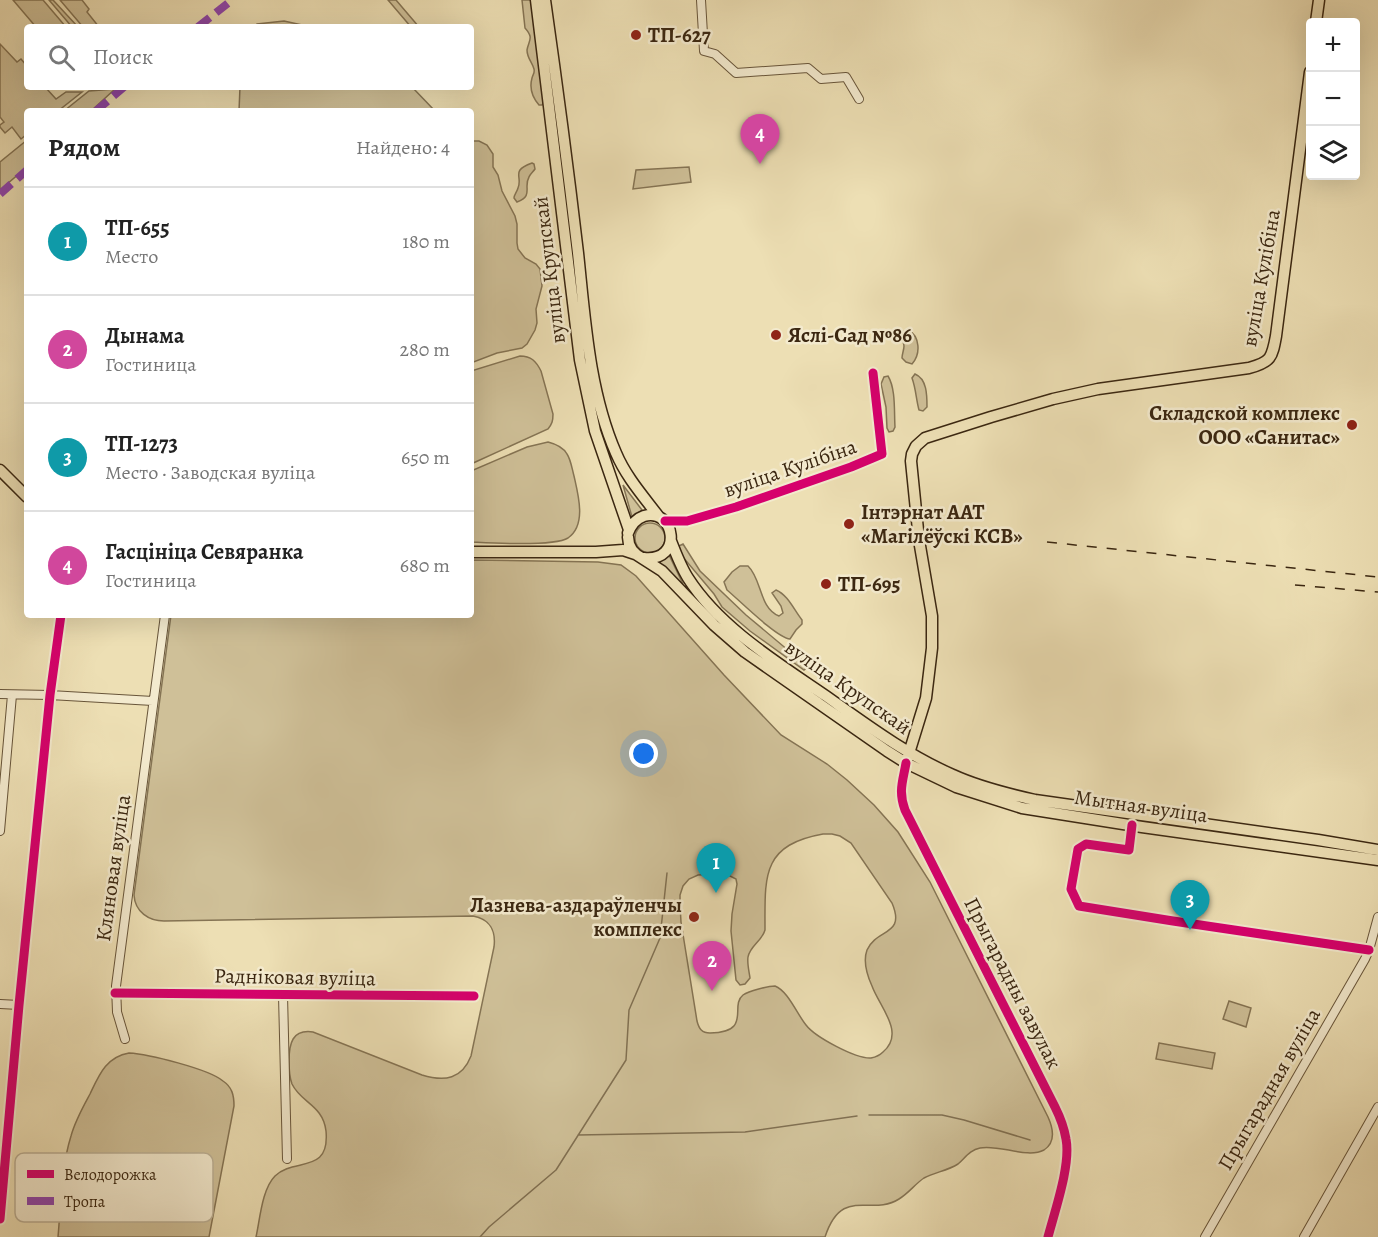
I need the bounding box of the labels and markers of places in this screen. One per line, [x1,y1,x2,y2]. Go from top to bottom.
place label: ТП-627 [648,21,711,49]
marker: ТП-627 [629,28,643,42]
pin: 4 [740,114,780,164]
place label: Яслі-Сад №86 [788,321,912,349]
marker: Яслі-Сад №86 [769,328,783,342]
place label: Складской комплекс ООО «Санитас» [1149,399,1340,451]
marker: Складской комплекс ООО «Санитас» [1345,418,1359,432]
place label: Інтэрнат ААТ «Магілёўскі КСВ» [861,498,1023,550]
marker: Інтэрнат ААТ «Магілёўскі КСВ» [842,517,856,531]
place label: ТП-695 [838,570,900,598]
marker: ТП-695 [819,577,833,591]
pin: 1 [696,844,736,893]
pin: 3 [1170,880,1210,930]
place label: Лазнева-аздараўленчы комплекс [470,891,682,943]
marker: Лазнева-аздараўленчы комплекс [687,910,701,924]
pin: 2 [692,942,732,991]

